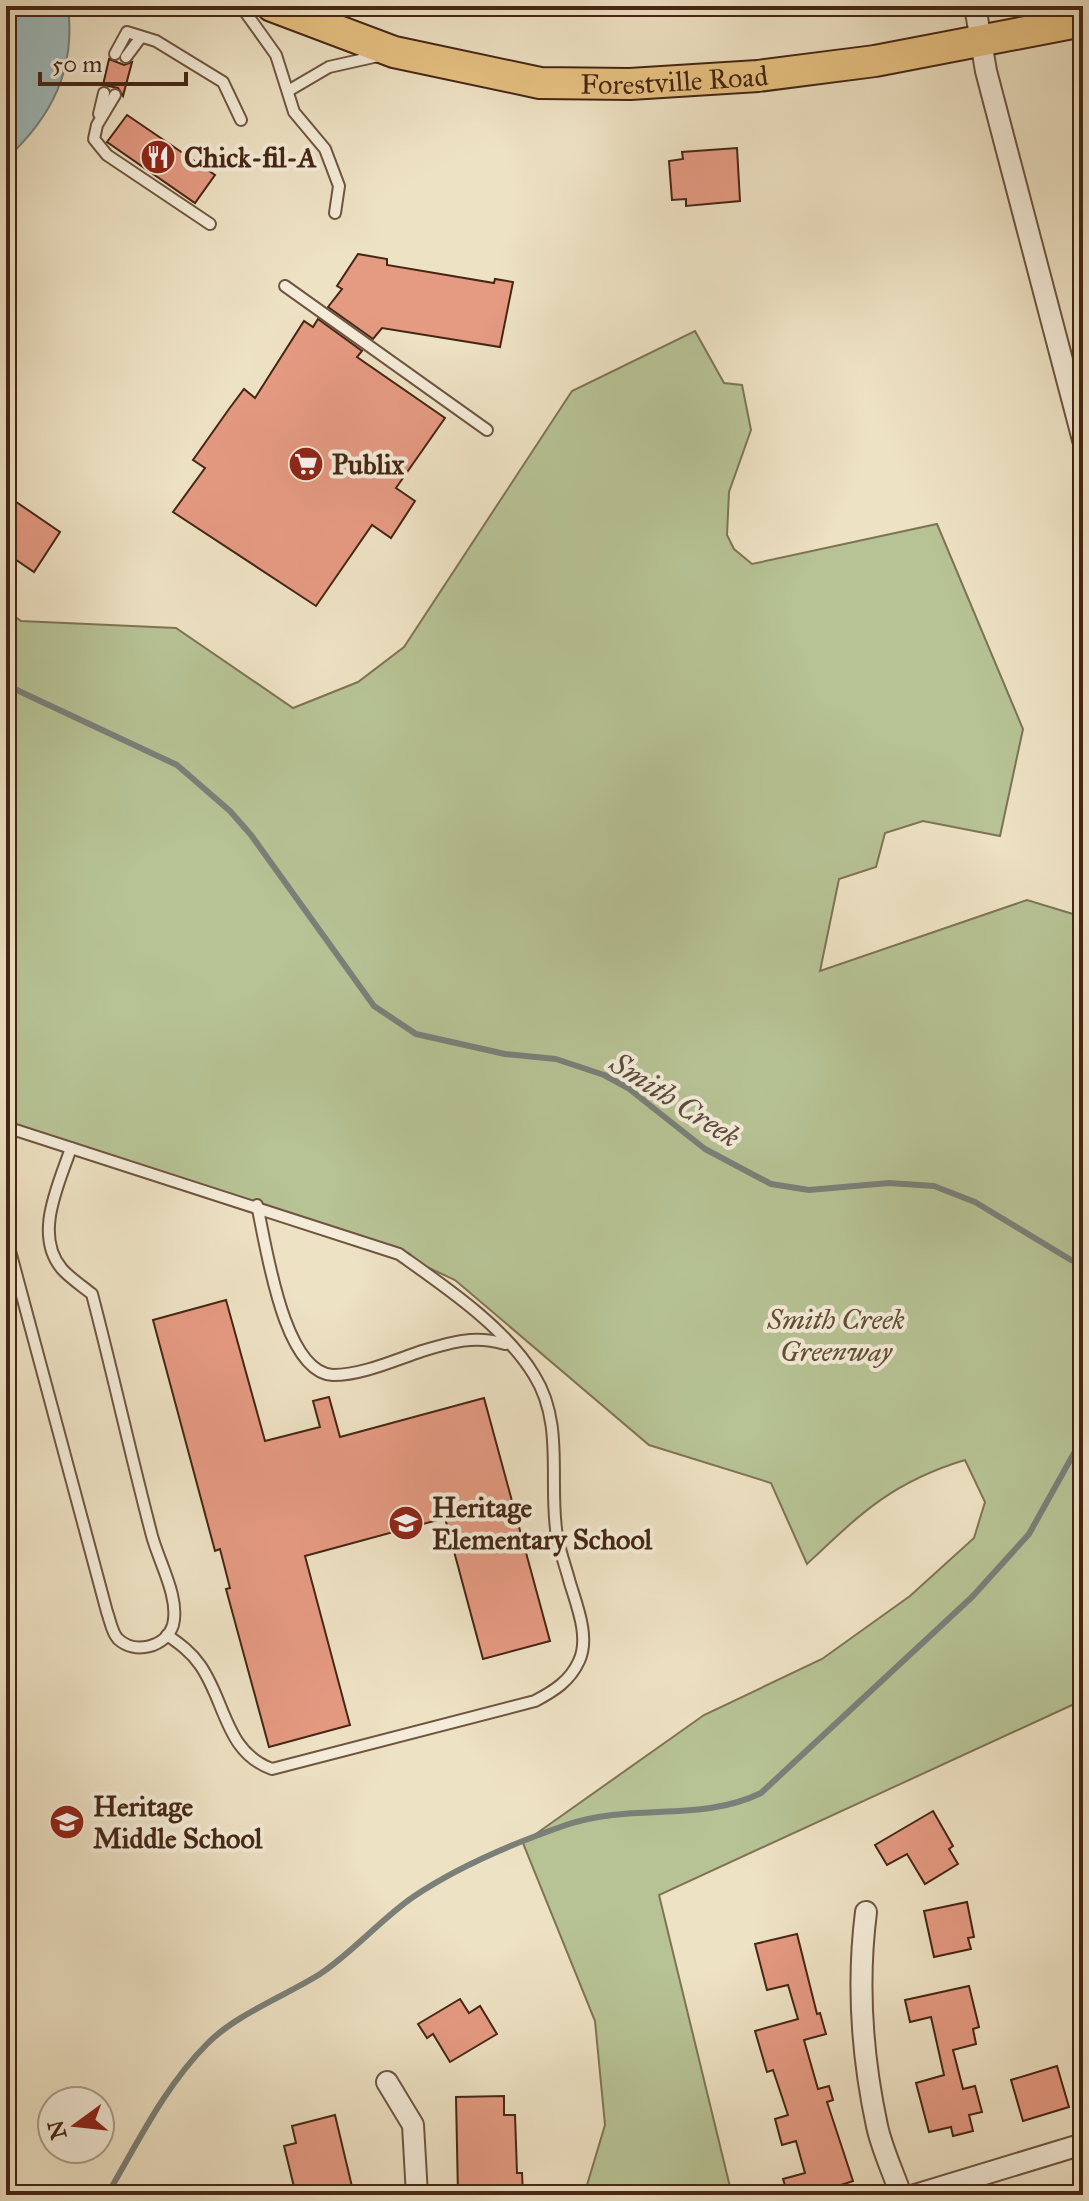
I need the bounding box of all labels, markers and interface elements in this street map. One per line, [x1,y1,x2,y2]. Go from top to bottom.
scale bar [40,36,186,86]
text: 50 m [52,49,102,79]
street label: Forestville Road [580,58,770,102]
restaurant icon: Chick-fil-A [139,138,177,176]
place label: Chick-fil-A [184,140,318,175]
supermarket icon: Publix [287,445,325,483]
place label: Publix [332,447,405,482]
water label: Smith Creek [603,1044,747,1155]
park label: Smith Creek Greenway [766,1302,905,1369]
place label: Heritage Elementary School [432,1490,653,1557]
school or university icon: Heritage Elementary School [387,1504,425,1542]
place label: Heritage Middle School [93,1789,263,1856]
school or university icon: Heritage Middle School [48,1803,86,1841]
north arrow [36,2085,116,2165]
text: N [42,2117,73,2143]

